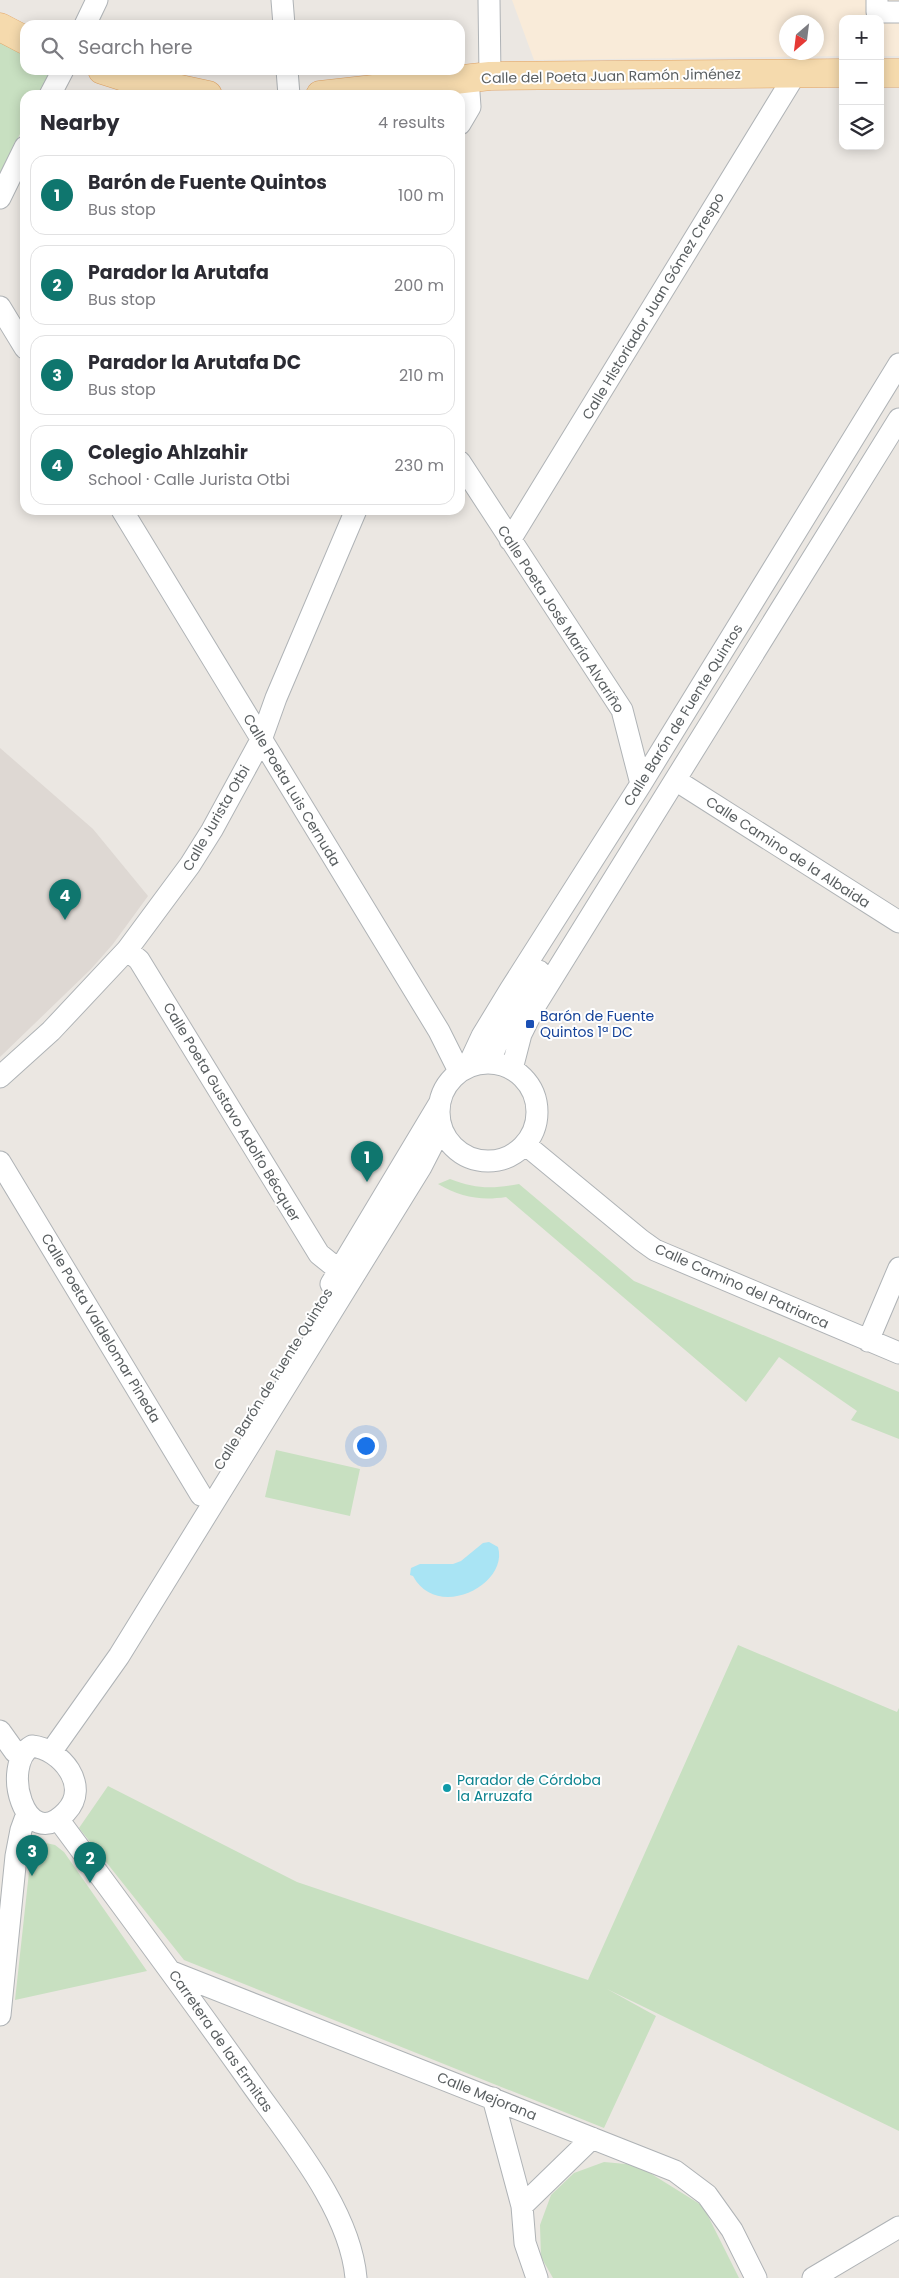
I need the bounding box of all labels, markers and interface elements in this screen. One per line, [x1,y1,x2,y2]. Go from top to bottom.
north arrow [779,15,824,60]
map controls [839,15,884,150]
button: + [839,15,884,60]
search box [20,20,465,75]
icon: search [38,34,66,62]
text: Search here [78,34,192,61]
button: − [839,60,884,105]
street label: Calle del Poeta Juan Ramón Jiménez [481,64,741,88]
button: layers [839,105,884,150]
text: Nearby [40,108,120,137]
text: 4 results [378,111,445,134]
text: Barón de Fuente Quintos [88,169,327,196]
text: 1 [54,184,60,207]
text: 100 m [398,184,444,207]
street label: Calle Historiador Juan Gómez Crespo [577,189,729,423]
text: Bus stop [88,198,156,221]
text: Parador la Arutafa [88,259,269,286]
text: 2 [52,274,62,297]
text: 200 m [394,274,444,297]
text: Bus stop [88,288,156,311]
text: Parador la Arutafa DC [88,349,301,376]
text: 3 [52,364,62,387]
text: 210 m [399,364,444,387]
text: Bus stop [88,378,156,401]
text: Colegio Ahlzahir [88,439,248,466]
text: 4 [52,454,62,477]
text: 230 m [395,454,444,477]
text: School · Calle Jurista Otbi [88,468,290,491]
street label: Calle Poeta José María Alvariño [493,521,629,717]
street label: Calle Barón de Fuente Quintos [619,620,747,810]
street label: Calle Poeta Luis Cernuda [238,710,346,870]
street label: Calle Jurista Otbi [178,761,254,875]
street label: Calle Camino de la Albaida [702,791,874,913]
pin: 4 [49,879,81,920]
street label: Calle Poeta Gustavo Adolfo Bécquer [158,999,306,1225]
place label: Barón de Fuente Quintos 1ª DC [540,1006,655,1042]
marker: Barón de Fuente Quintos 1ª DC [524,1018,536,1030]
pin: 1 [351,1141,383,1182]
street label: Calle Poeta Valdelomar Pineda [36,1230,166,1426]
street label: Calle Camino del Patriarca [652,1238,832,1334]
street label: Calle Barón de Fuente Quintos [209,1284,337,1474]
your location [353,1433,379,1459]
place label: Parador de Córdoba la Arruzafa [457,1770,601,1806]
marker: Parador de Córdoba la Arruzafa [441,1782,453,1794]
pin: 3 [16,1835,48,1876]
pin: 2 [74,1842,106,1883]
street label: Carretera de las Ermitas [164,1966,278,2116]
street label: Calle Mejorana [434,2067,540,2125]

